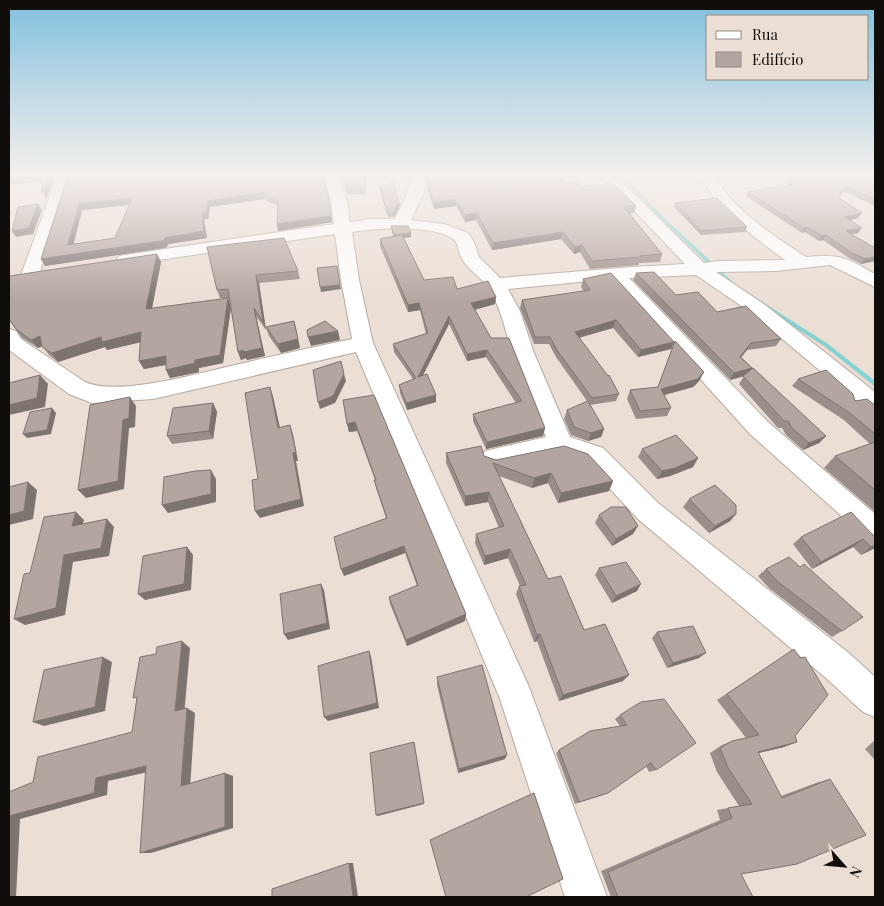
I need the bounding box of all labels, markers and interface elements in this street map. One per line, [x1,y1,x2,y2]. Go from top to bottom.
legend [706,15,869,80]
text: Rua [752,24,778,44]
text: Edifício [752,49,804,69]
north arrow [819,841,869,891]
text: N [845,863,867,881]

